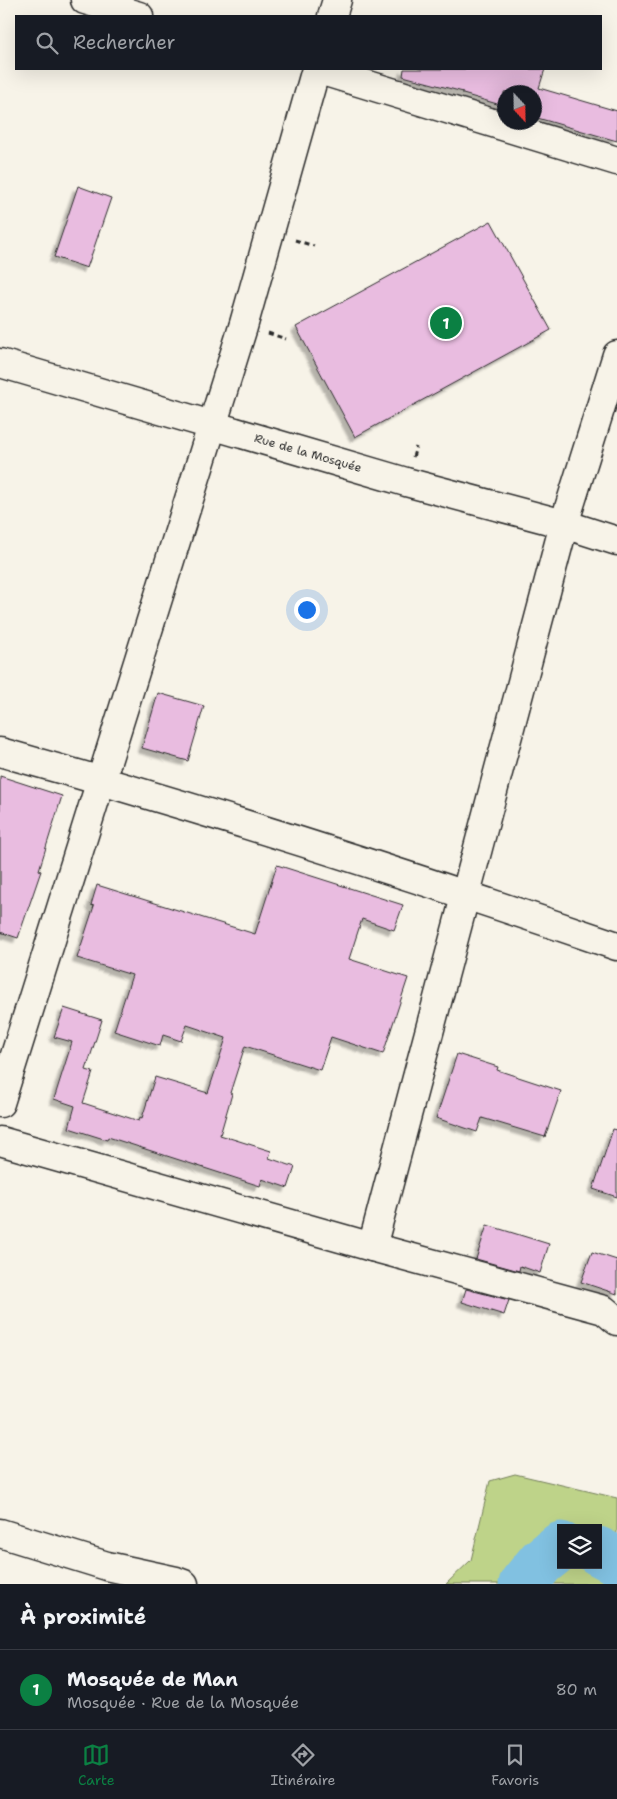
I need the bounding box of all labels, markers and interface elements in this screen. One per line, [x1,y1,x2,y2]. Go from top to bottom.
search box [15,15,602,70]
icon: search [33,29,61,57]
text: Rechercher [73,30,176,55]
north arrow [497,85,542,130]
pin: 1 [430,304,462,342]
street label: Rue de la Mosquée [253,430,364,476]
your location [294,597,320,623]
map controls [557,1524,602,1569]
button: layers [557,1524,602,1569]
text: À proximité [20,1603,146,1631]
text: Mosquée de Man [67,1667,238,1692]
text: 1 [32,1679,40,1700]
text: 80 m [556,1679,597,1700]
text: Mosquée · Rue de la Mosquée [67,1692,299,1713]
tab: Carte [78,1741,115,1789]
tab: Itinéraire [270,1741,336,1789]
tab: Favoris [491,1741,539,1789]

